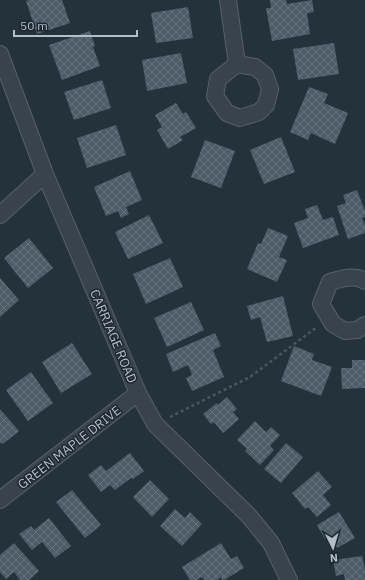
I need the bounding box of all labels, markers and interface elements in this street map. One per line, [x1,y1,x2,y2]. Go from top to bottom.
scale bar [14,12,137,38]
text: 50 m [20,18,48,33]
street label: CARRIAGE ROAD [86,287,141,386]
street label: GREEN MAPLE DRIVE [14,402,124,493]
north arrow [313,528,353,568]
text: N [329,551,338,565]

